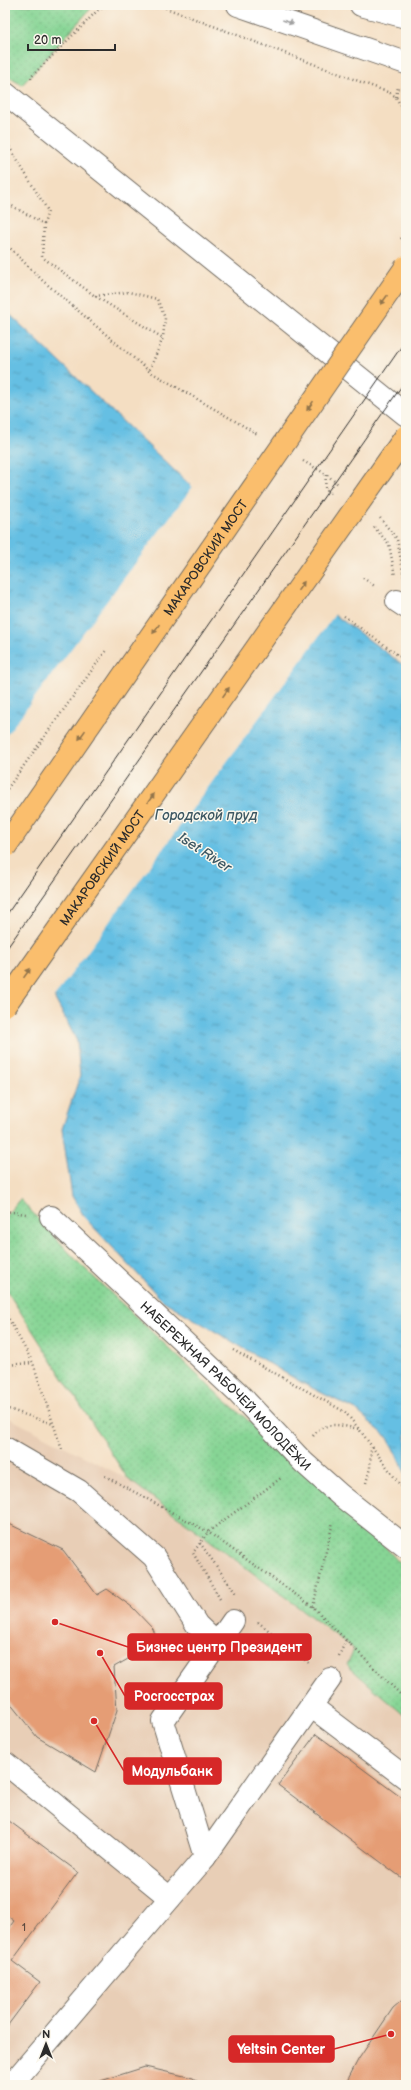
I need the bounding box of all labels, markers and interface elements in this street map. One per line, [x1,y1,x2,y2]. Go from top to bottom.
one-way arrow [283,19,295,25]
scale bar [28,26,115,52]
text: 20 m [34,33,61,48]
one-way arrow [380,294,388,305]
one-way arrow [306,401,314,412]
street label: МАКАРОВСКИЙ МОСТ [160,497,252,619]
one-way arrow [297,580,305,591]
one-way arrow [152,623,160,634]
one-way arrow [222,686,230,697]
one-way arrow [78,730,86,741]
one-way arrow [147,793,155,803]
street label: МАКАРОВСКИЙ МОСТ [56,807,149,929]
water label: Городской пруд [154,807,258,824]
water label: Iset River [174,828,235,876]
one-way arrow [23,968,31,978]
street label: НАБЕРЕЖНАЯ РАБОЧЕЙ МОЛОДЁЖИ [137,1298,314,1474]
callout: Бизнес центр Президент [128,1634,311,1660]
text: Бизнес центр Президент [136,1639,302,1656]
callout: Росгосстрах [125,1683,222,1709]
text: Росгосстрах [134,1688,215,1705]
callout: Модульбанк [124,1758,221,1784]
text: Модульбанк [131,1763,213,1780]
house number: 1 [22,1921,26,1934]
north arrow [26,2024,66,2064]
text: N [42,2028,50,2041]
callout: Yeltsin Center [229,2036,334,2062]
text: Yeltsin Center [237,2041,326,2058]

